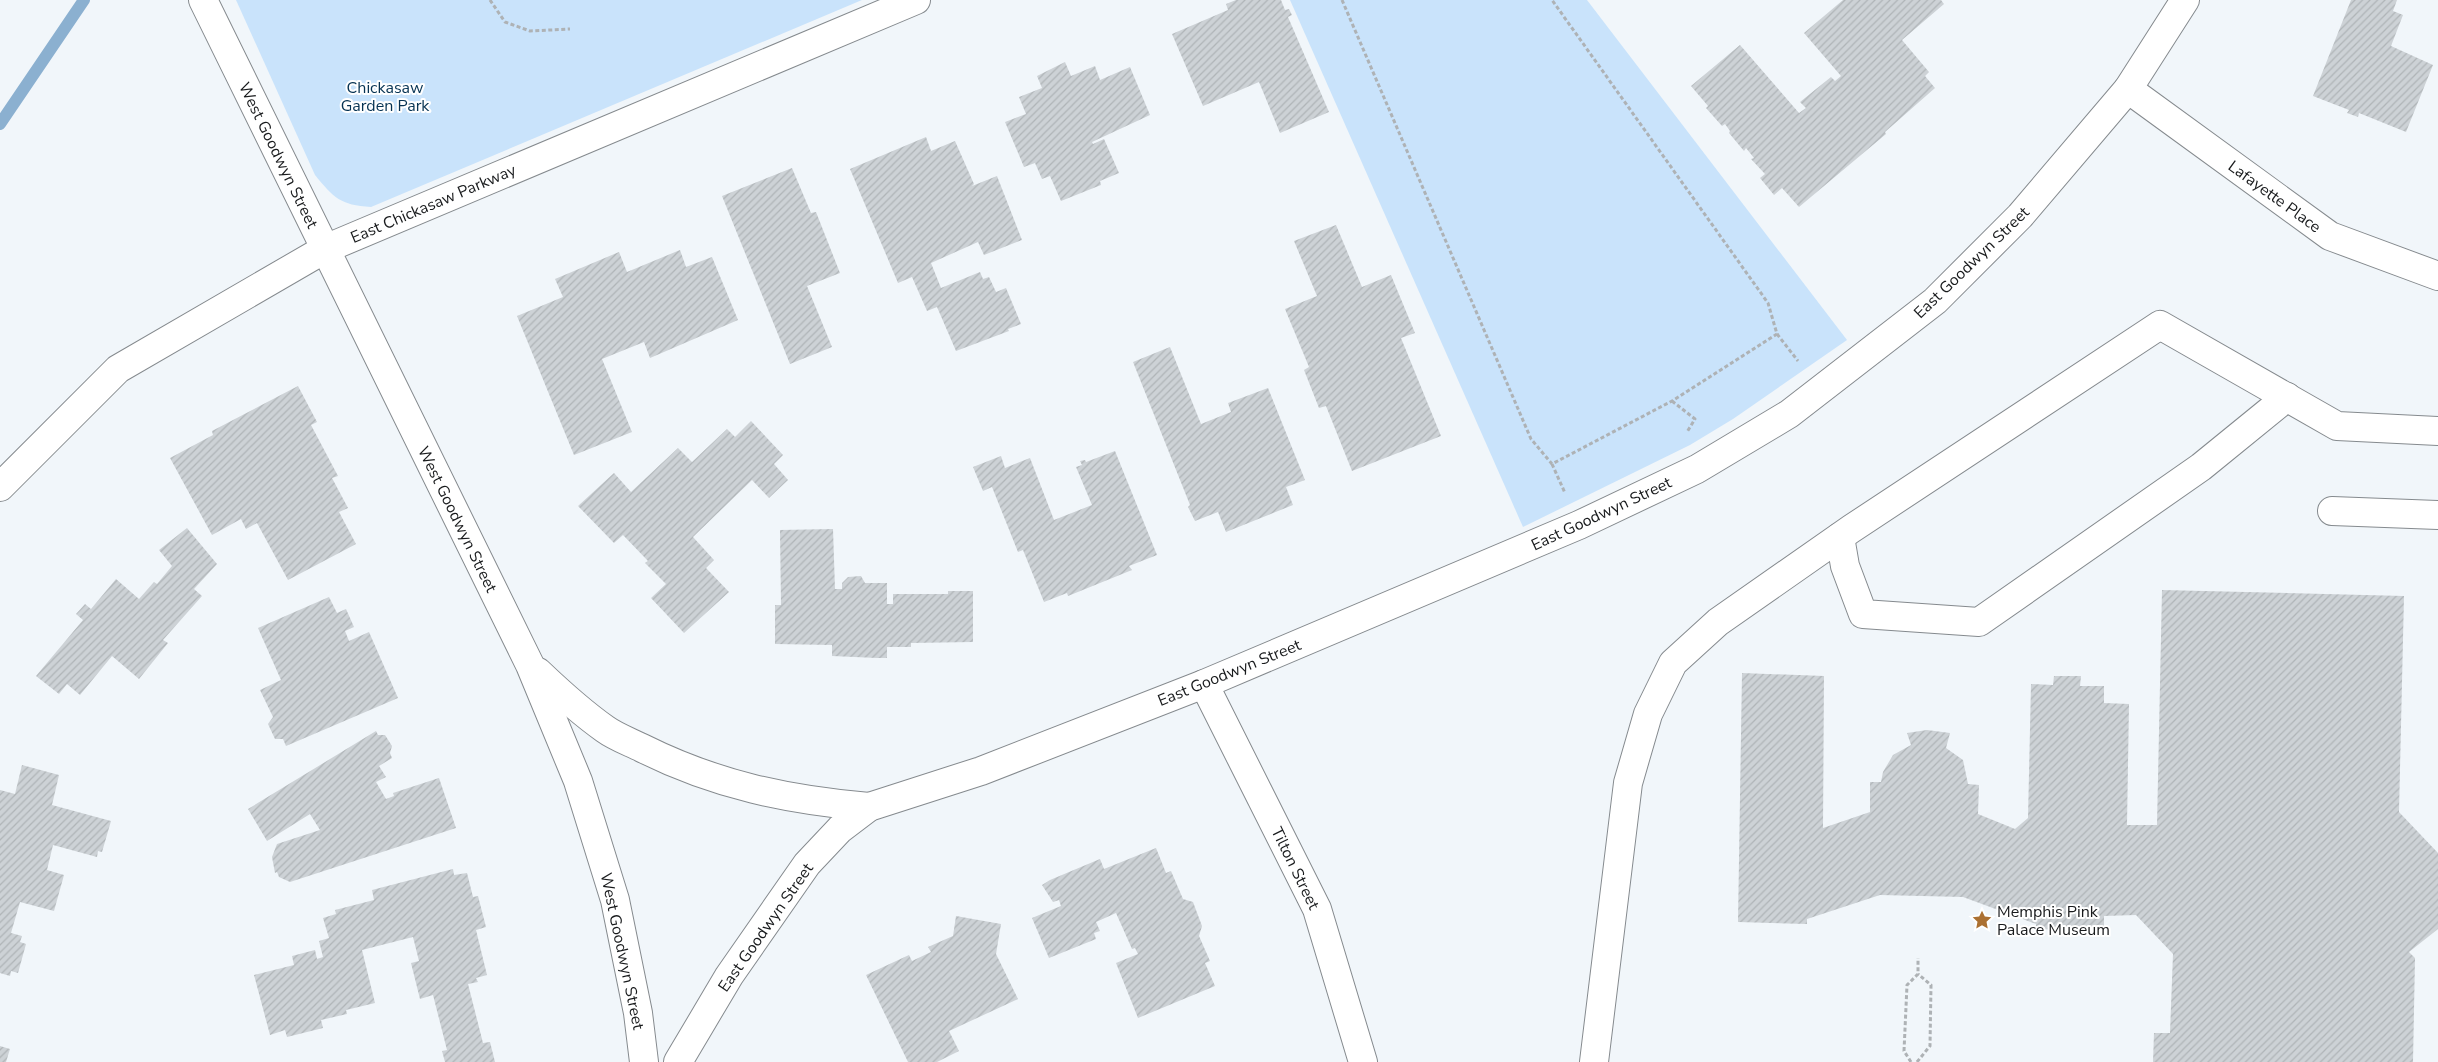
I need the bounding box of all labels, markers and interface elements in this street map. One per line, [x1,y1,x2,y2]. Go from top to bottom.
park label: Chickasaw Garden Park [341,77,430,117]
street label: West Goodwyn Street [233,79,323,233]
street label: Lafayette Place [2223,156,2325,238]
street label: East Chickasaw Parkway [347,159,520,249]
street label: East Goodwyn Street [1909,202,2035,324]
street label: West Goodwyn Street [412,443,502,597]
street label: East Goodwyn Street [1528,472,1676,556]
street label: East Goodwyn Street [1155,634,1305,712]
street label: Tilton Street [1266,824,1325,914]
street label: East Goodwyn Street [713,858,819,996]
street label: West Goodwyn Street [595,871,650,1032]
place label: Memphis Pink Palace Museum [1997,901,2110,941]
place icon: Memphis Pink Palace Museum [1971,909,1993,931]

